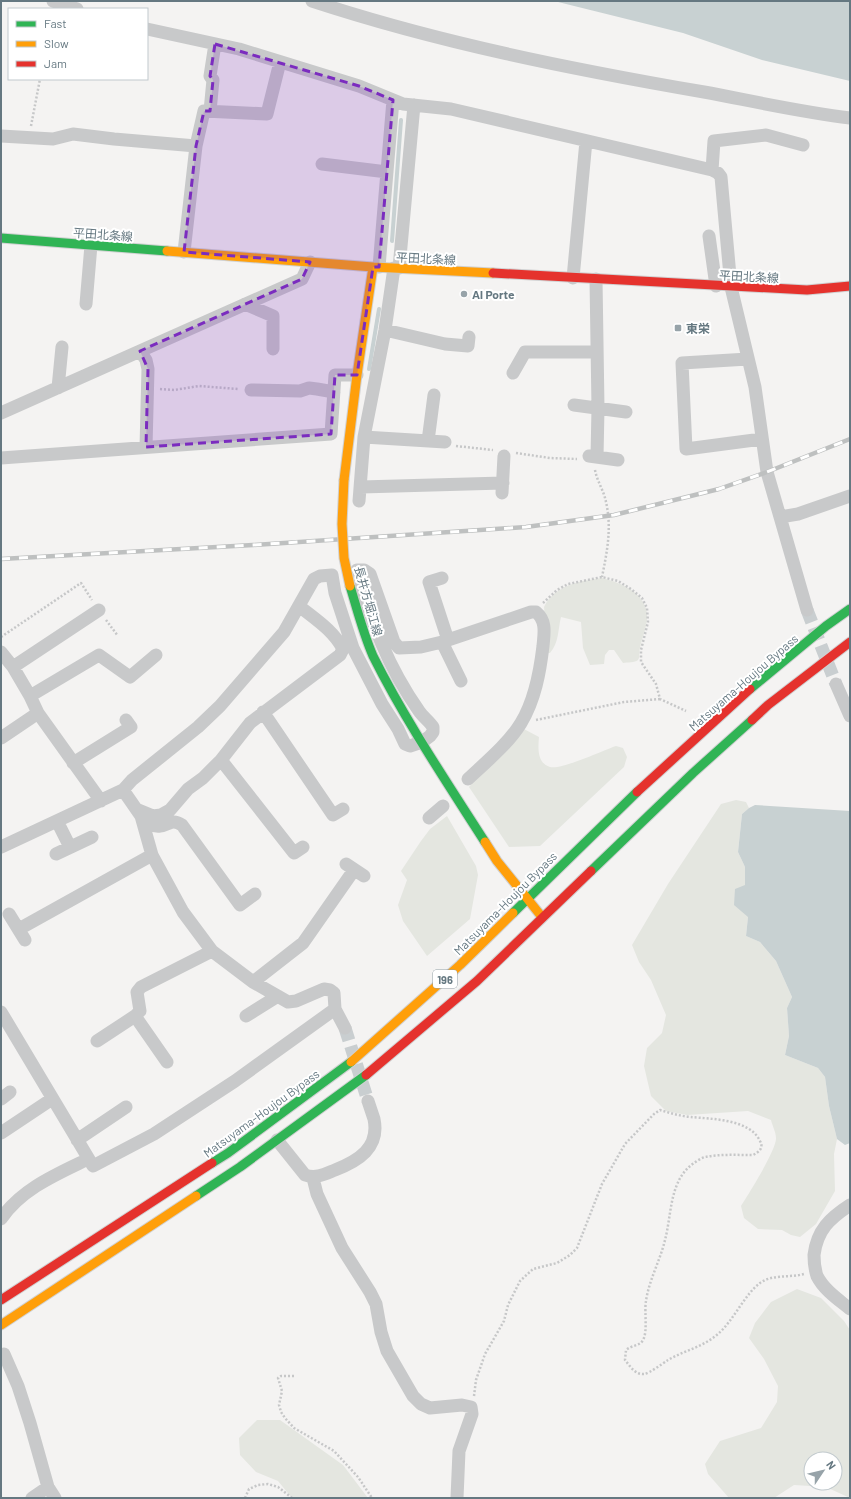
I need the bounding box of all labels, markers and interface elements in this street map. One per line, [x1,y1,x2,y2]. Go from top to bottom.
legend [8,8,148,80]
text: Fast [44,16,67,30]
text: Slow [44,36,69,50]
text: Jam [44,56,67,70]
street label: 平田北条線 [73,225,133,243]
street label: 平田北条線 [396,249,456,267]
street label: 平田北条線 [719,267,779,285]
place label: Al Porte [472,287,515,301]
marker: Al Porte [459,289,469,299]
place label: 東栄 [686,321,710,335]
marker: 東栄 [673,323,683,333]
street label: 長井方堀江線 [352,564,386,638]
street label: Matsuyama-Houjou Bypass [686,631,801,733]
street label: Matsuyama-Houjou Bypass [451,848,560,957]
road number: 196 [433,970,457,988]
street label: Matsuyama-Houjou Bypass [200,1066,322,1160]
north arrow [803,1451,843,1491]
text: N [824,1458,839,1472]

